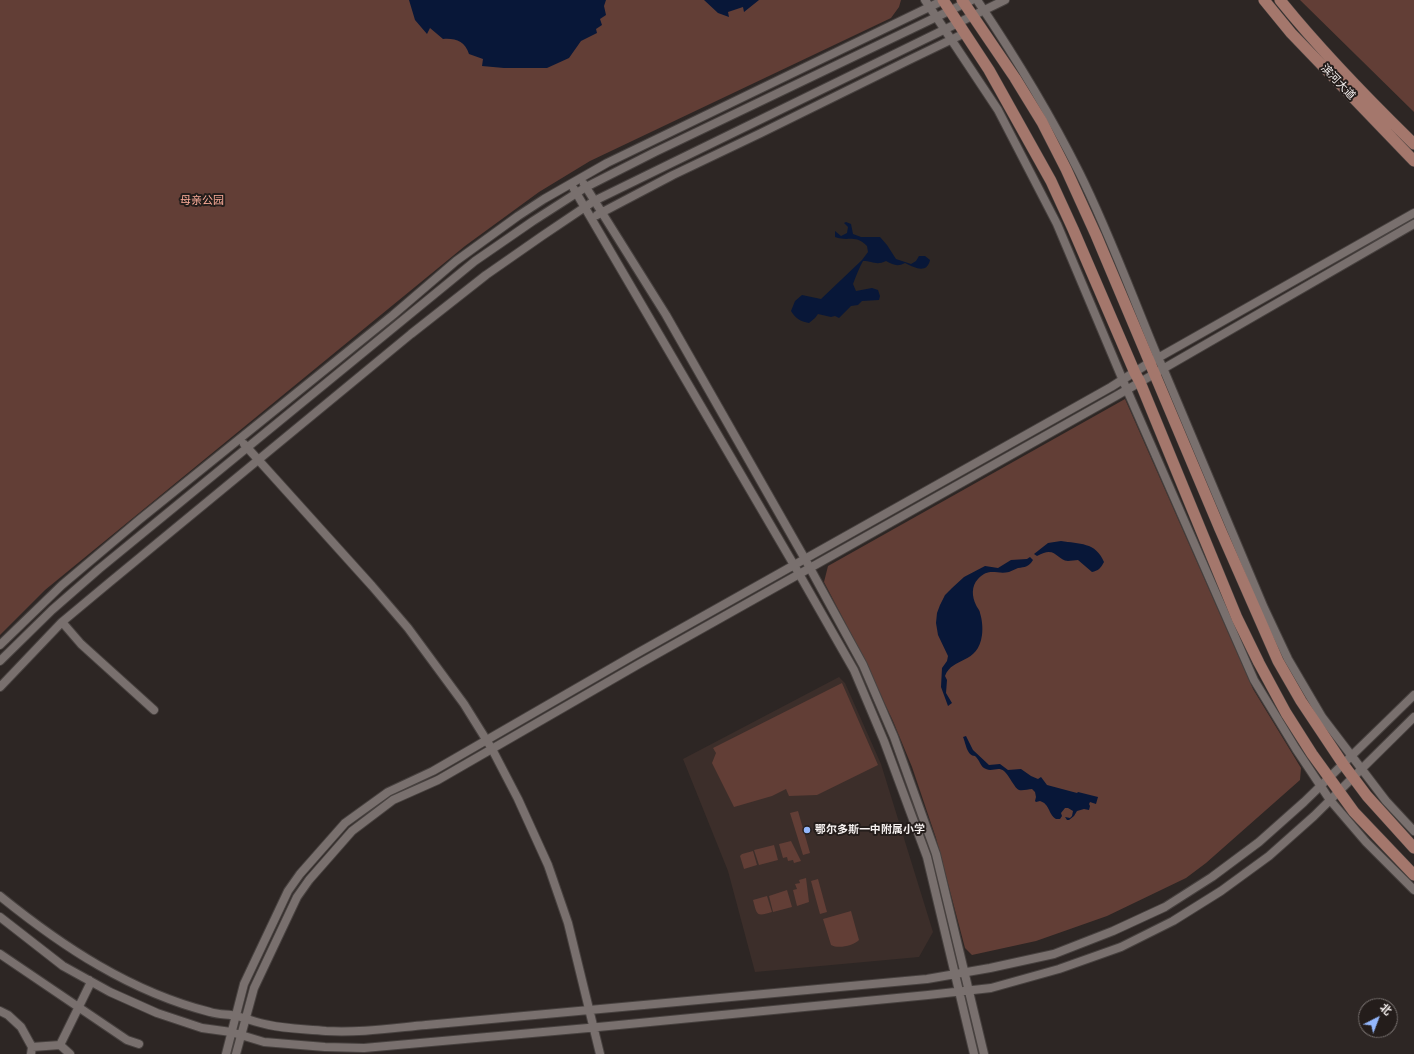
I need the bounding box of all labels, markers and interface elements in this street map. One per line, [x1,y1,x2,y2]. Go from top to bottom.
street label: 滨河大道 [1318,62,1358,102]
park label: 母亲公园 [180,194,224,208]
place label: 鄂尔多斯一中附属小学 [815,823,925,837]
marker: 鄂尔多斯一中附属小学 [802,825,812,835]
north arrow [1358,998,1398,1038]
text: 北 [1377,1001,1394,1018]

